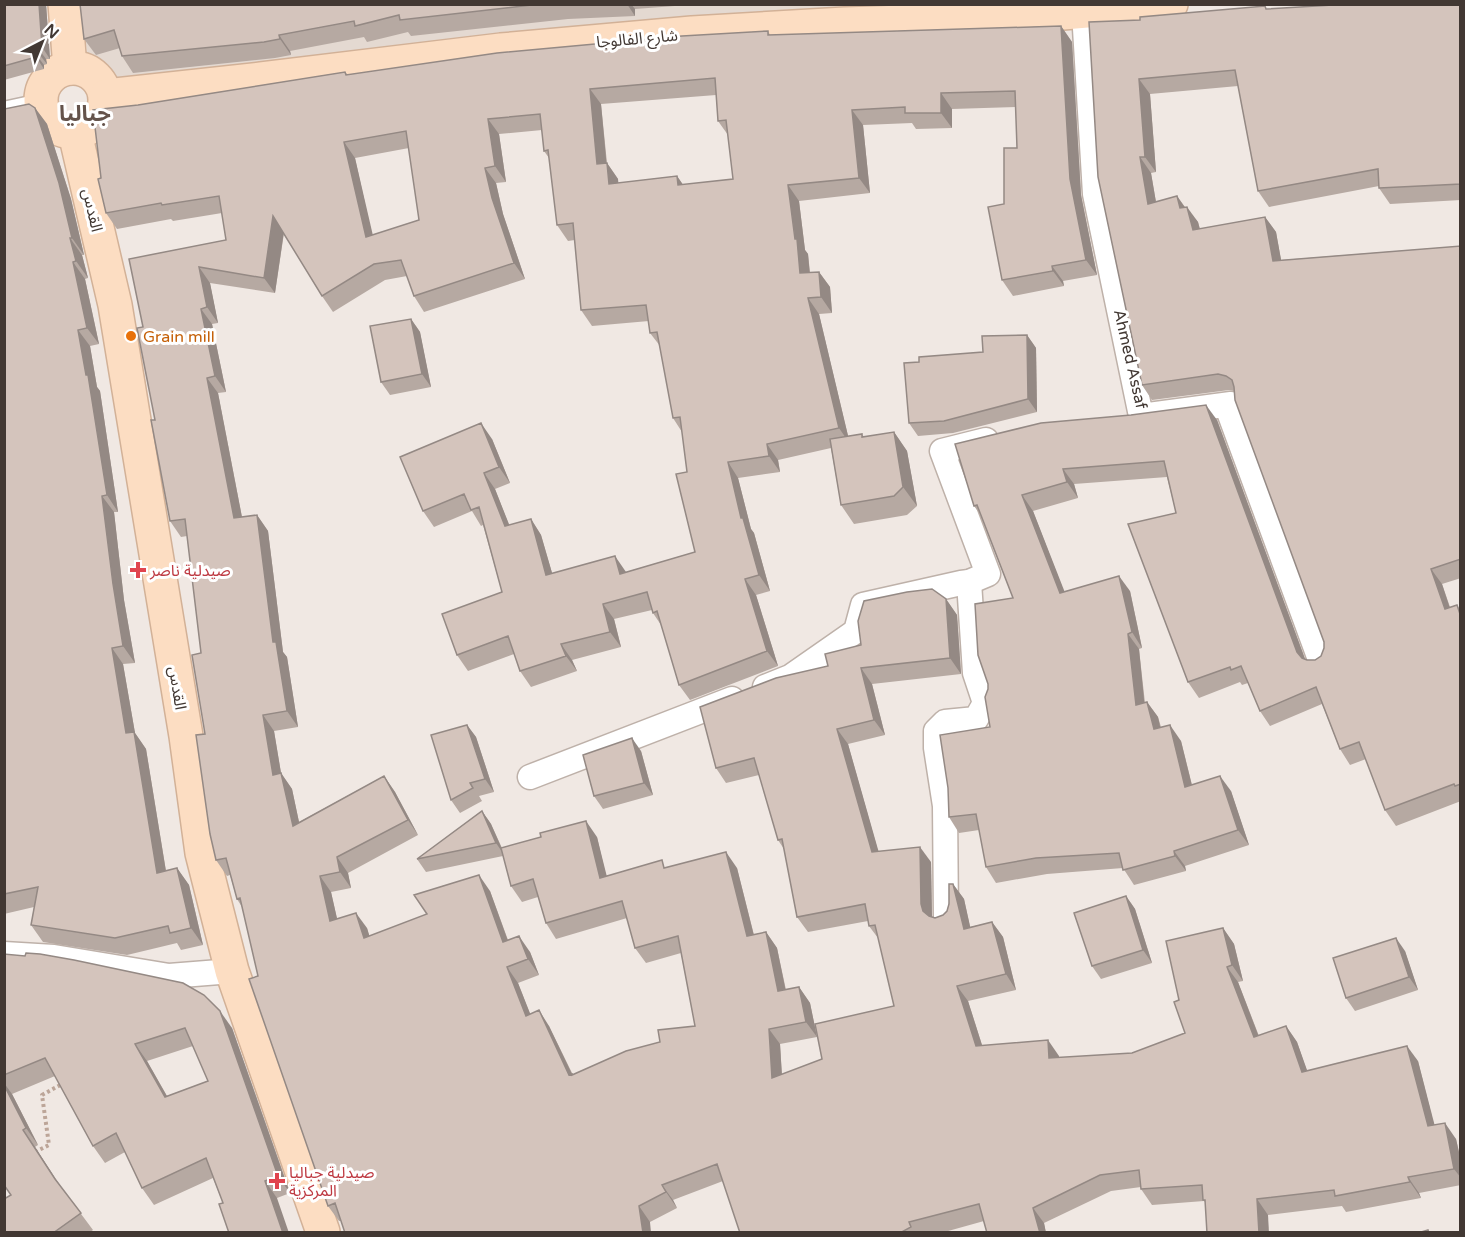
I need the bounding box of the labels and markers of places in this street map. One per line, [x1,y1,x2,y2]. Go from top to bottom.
place label: Grain mill [143,327,215,347]
marker: Grain mill [124,329,138,343]
place label: صيدلية ناصر [149,561,231,581]
marker: صيدلية ناصر [131,563,145,577]
place label: صيدلية جباليا المركزية [289,1163,374,1201]
marker: صيدلية جباليا المركزية [270,1174,284,1188]

